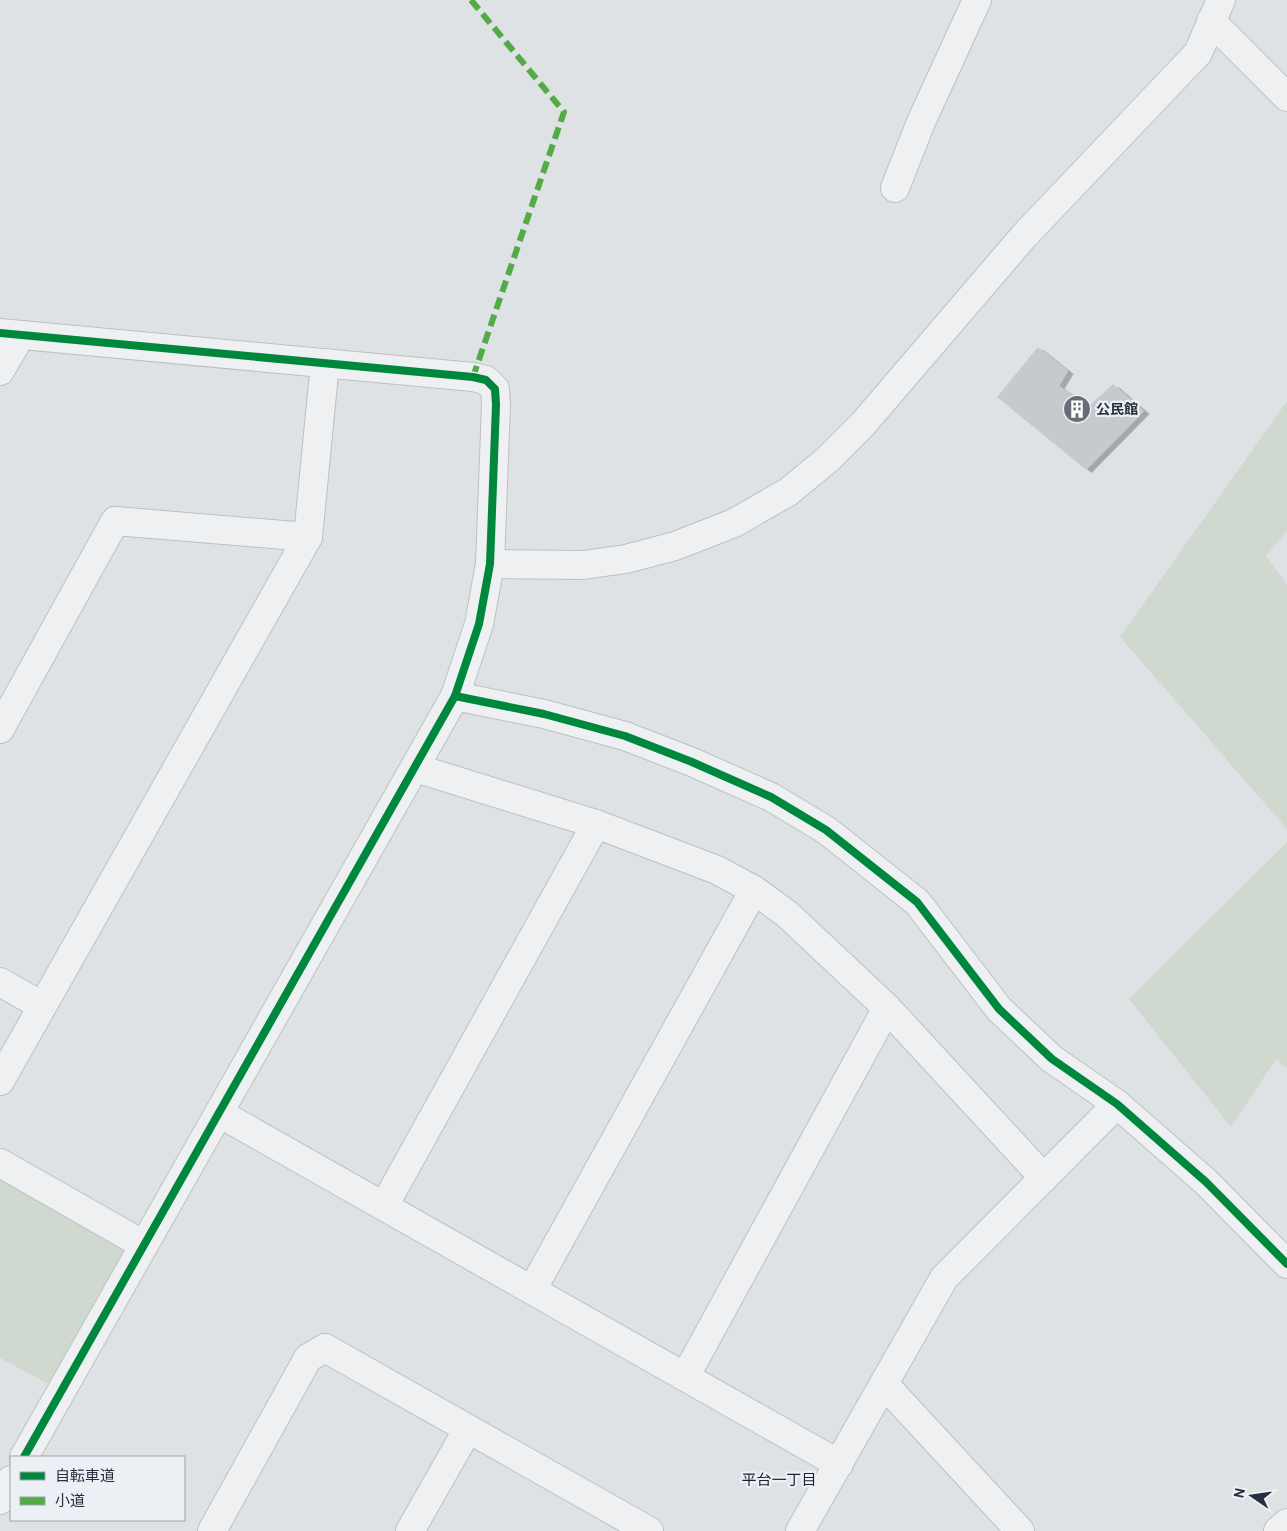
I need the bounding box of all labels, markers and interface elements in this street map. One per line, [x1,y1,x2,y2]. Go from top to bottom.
building icon: 公民館 [1062,394,1092,424]
place label: 公民館 [1096,402,1138,419]
legend [10,1456,185,1521]
text: 自転車道 [55,1468,115,1487]
north arrow [1227,1471,1277,1521]
district label: 平台一丁目 [741,1472,817,1491]
text: N [1231,1487,1250,1500]
text: 小道 [55,1493,85,1512]

